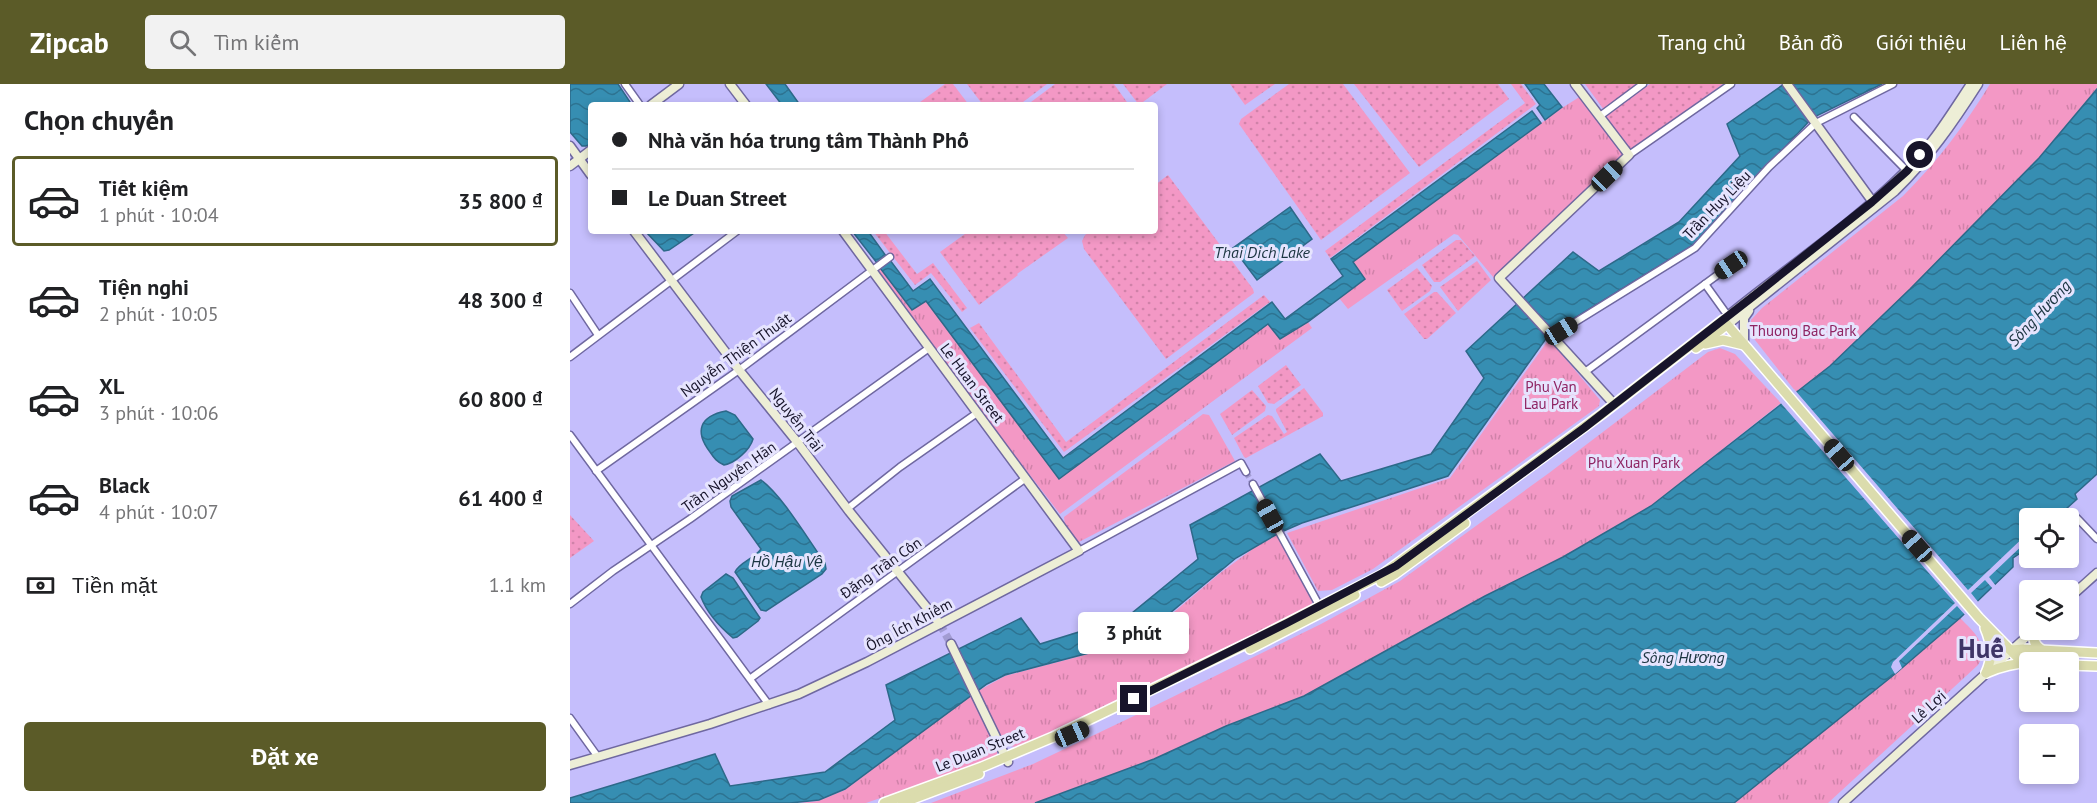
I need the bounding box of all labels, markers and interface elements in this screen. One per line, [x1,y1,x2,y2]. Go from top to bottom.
search box [145,15,565,69]
text: Zipcab [30,24,109,61]
icon: search [166,26,199,59]
text: Tìm kiếm [214,28,299,56]
text: Trang chủ [1658,29,1746,56]
text: Bản đồ [1779,29,1843,56]
text: Giới thiệu [1876,29,1967,56]
text: Liên hệ [2000,29,2067,56]
text: Chọn chuyến [24,103,174,137]
text: Nhà văn hóa trung tâm Thành Phố [648,126,969,154]
route start [1906,141,1933,168]
car [1588,157,1626,195]
street label: Trần Huy Liệu [1679,166,1754,243]
icon: car [27,174,81,228]
text: Tiết kiệm [99,174,189,202]
text: Le Duan Street [648,184,787,212]
text: 35 800 ₫ [458,187,543,215]
text: 1 phút · 10:04 [99,202,219,228]
water label: Thai Dich Lake [1214,242,1311,262]
car [1711,247,1751,283]
icon: car [27,273,81,327]
text: Tiện nghi [99,273,189,301]
water label: Sông Hương [2003,276,2075,350]
text: 48 300 ₫ [458,286,543,314]
text: 2 phút · 10:05 [99,301,219,327]
street label: Nguyễn Thiện Thuật [677,308,795,401]
car [1541,314,1581,348]
park label: Thuong Bac Park [1749,321,1857,340]
street label: Le Huan Street [936,339,1008,426]
icon: car [27,372,81,426]
text: XL [99,372,124,400]
park label: Phu Van Lau Park [1524,377,1579,413]
street label: Nguyễn Trãi [765,384,827,456]
text: 60 800 ₫ [458,385,543,413]
text: 3 phút · 10:06 [99,400,219,426]
car [1820,436,1858,474]
street label: Trần Nguyên Hãn [678,437,780,516]
park label: Phu Xuan Park [1588,453,1681,472]
icon: car [27,471,81,525]
text: Black [99,471,150,499]
text: 61 400 ₫ [458,484,543,512]
car [1253,496,1287,536]
text: 4 phút · 10:07 [99,499,219,525]
map controls [2019,508,2079,784]
button: locate [2019,508,2079,568]
car [1898,527,1936,565]
street label: Đặng Trần Côn [836,533,925,603]
water label: Hồ Hậu Vệ [751,551,823,571]
icon: cash [24,569,57,602]
text: Tiền mặt [72,571,158,599]
text: 1.1 km [489,572,546,598]
button: layers [2019,580,2079,640]
street label: Ông Ích Khiêm [862,594,955,655]
callout: 3 phút [1078,612,1190,654]
text: 3 phút [1106,620,1161,646]
district label: Huế [1958,631,2004,665]
water label: Sông Hương [1641,647,1725,667]
button: + [2019,652,2079,712]
route end [1120,685,1147,712]
street label: Lê Lợi [1907,686,1950,727]
car [1052,718,1092,750]
button: Đặt xe [24,722,546,791]
street label: Le Duan Street [933,723,1027,776]
button: − [2019,724,2079,784]

